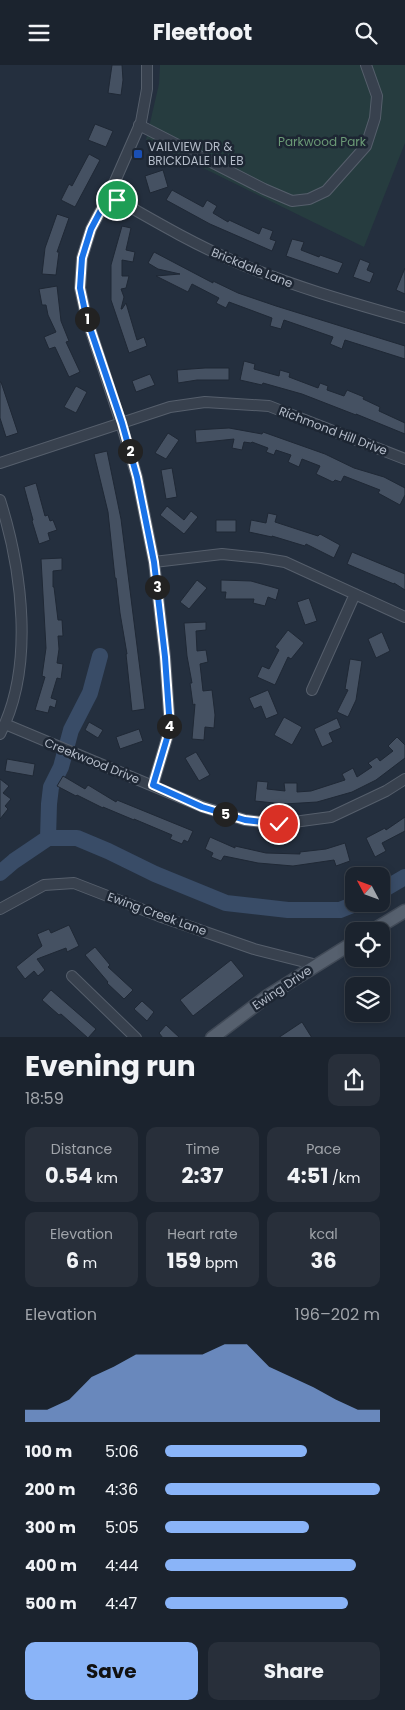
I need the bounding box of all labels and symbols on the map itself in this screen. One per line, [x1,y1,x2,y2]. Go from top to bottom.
park label: Parkwood Park [278,133,367,150]
place label: VAILVIEW DR & BRICKDALE LN EB [148,138,244,169]
marker: VAILVIEW DR & BRICKDALE LN EB [132,148,144,160]
pin [96,179,138,221]
street label: Brickdale Lane [209,243,295,292]
pin: 1 [74,307,100,331]
street label: Richmond Hill Drive [277,402,390,459]
pin: 2 [118,439,142,463]
pin: 3 [144,575,170,599]
pin: 4 [156,713,182,739]
street label: Creekwood Drive [42,734,142,787]
pin: 5 [212,801,238,827]
pin [258,803,300,845]
north arrow [345,867,390,913]
street label: Ewing Creek Lane [105,888,209,939]
street label: Ewing Drive [249,962,315,1014]

